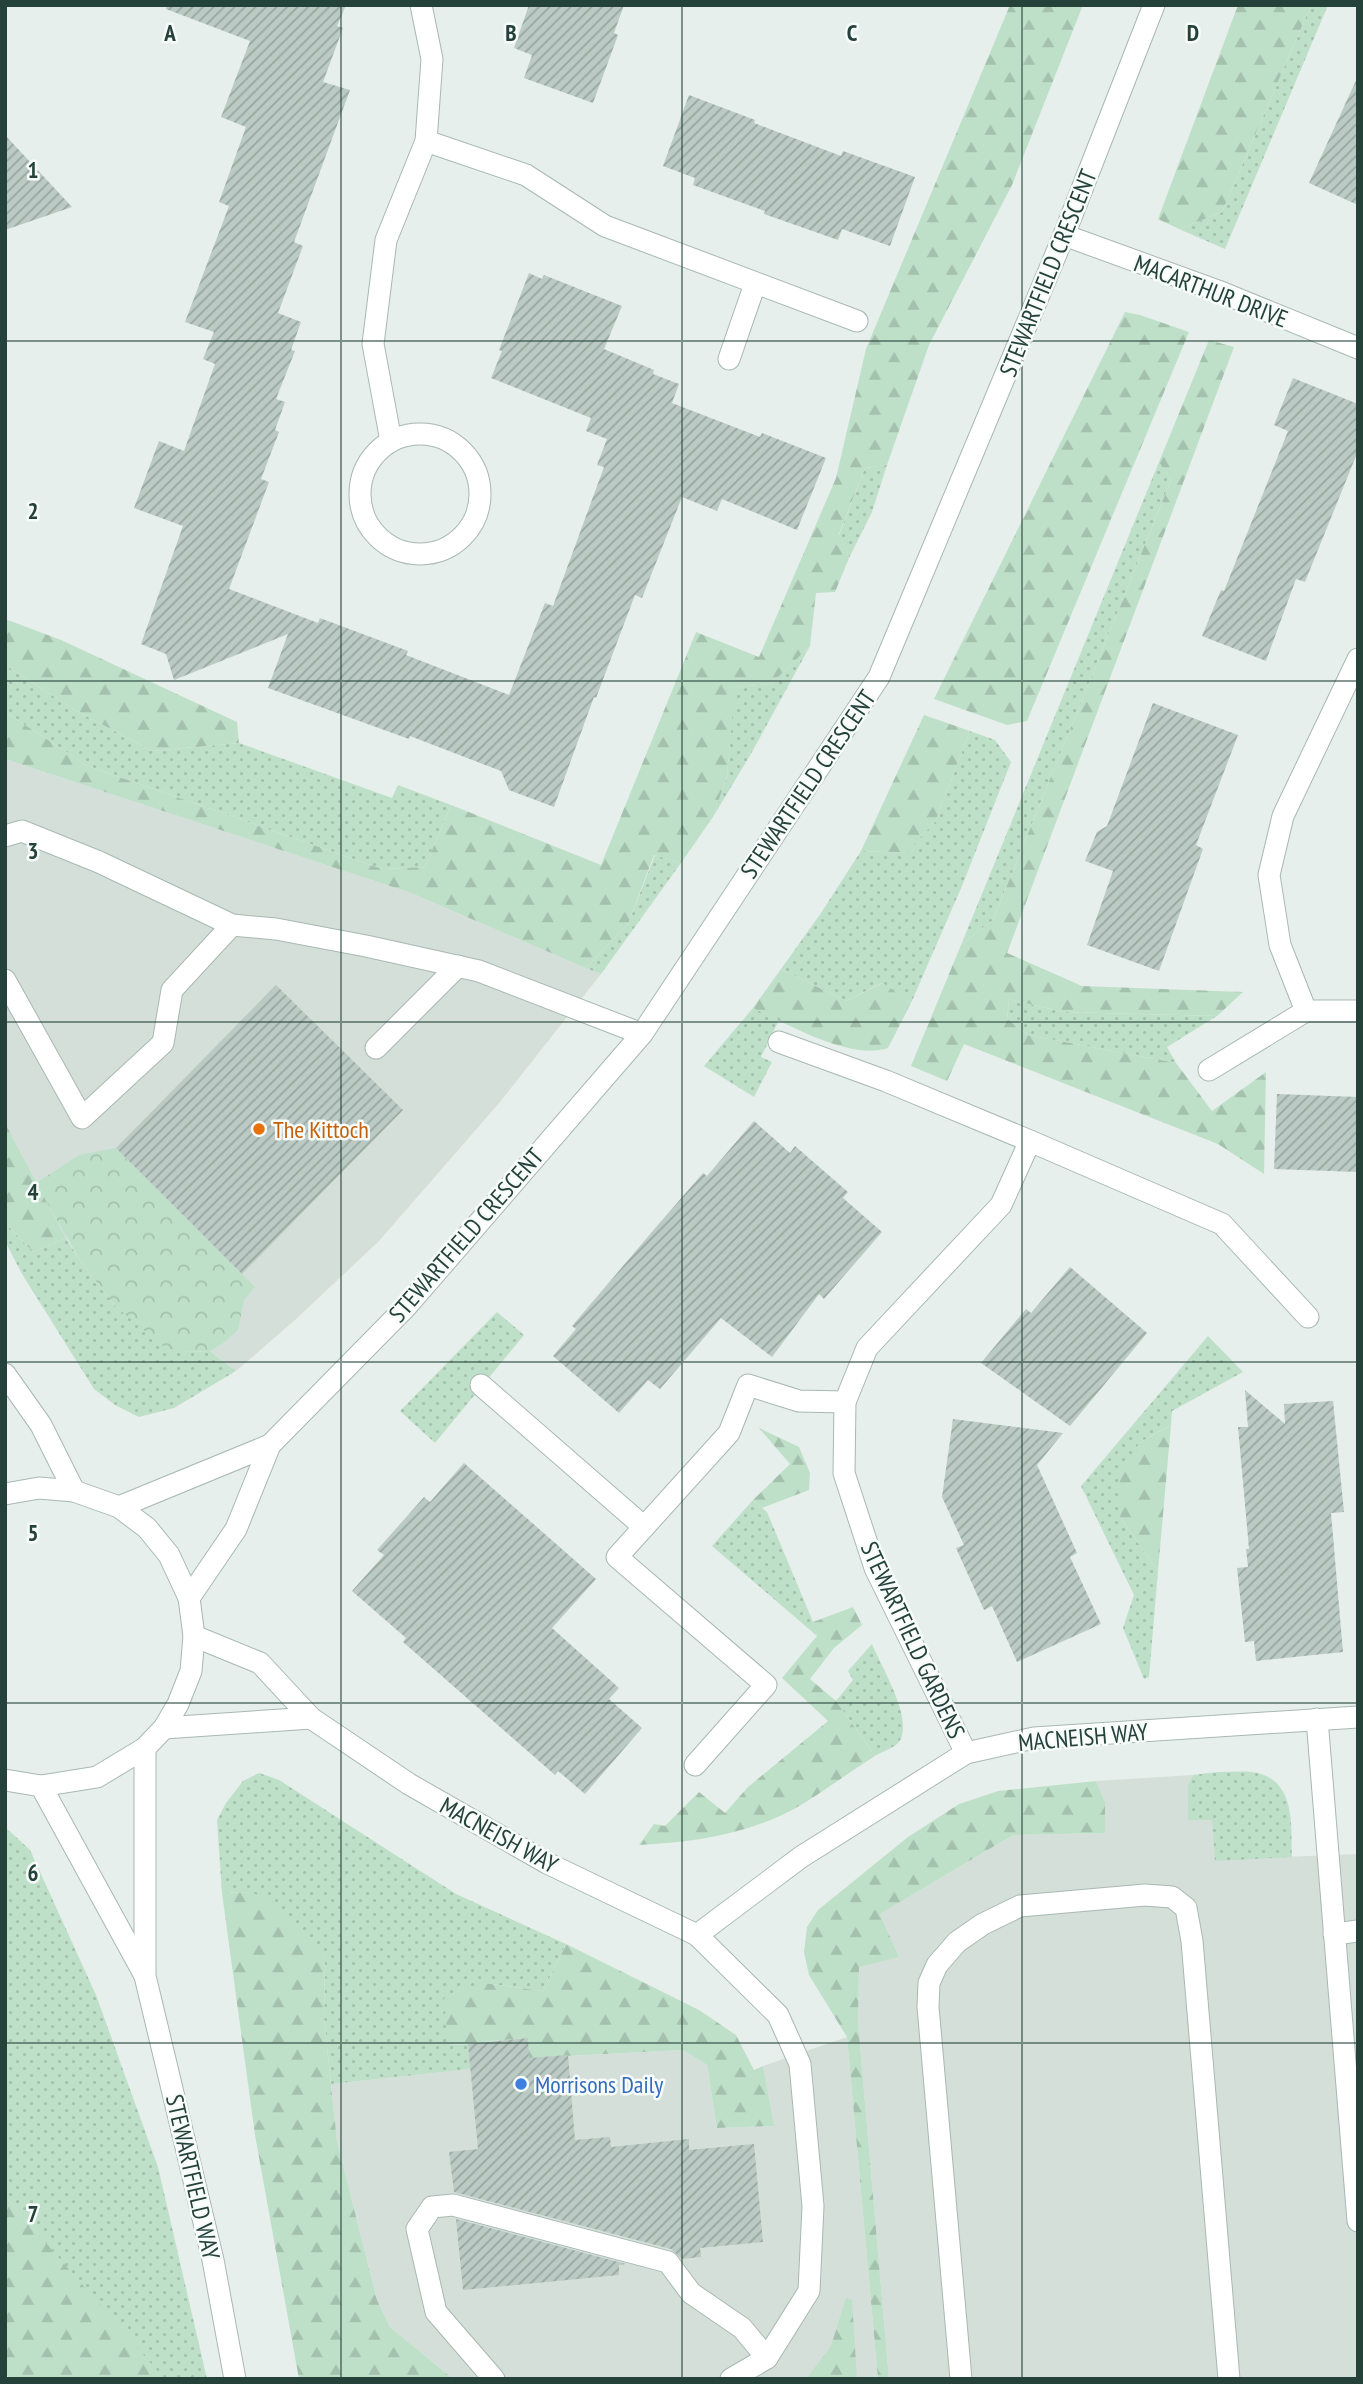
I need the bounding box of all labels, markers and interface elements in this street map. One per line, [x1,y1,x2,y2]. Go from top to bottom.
text: A [163,18,176,47]
text: B [505,18,517,47]
text: C [847,18,858,47]
text: D [1187,18,1199,47]
text: 1 [28,155,39,184]
street label: STEWARTFIELD CRESCENT [992,165,1104,381]
street label: MACARTHUR DRIVE [1130,247,1292,335]
text: 2 [28,496,39,525]
street label: STEWARTFIELD CRESCENT [733,684,883,884]
text: 3 [28,836,39,865]
place label: The Kittoch [273,1114,369,1145]
marker: The Kittoch [251,1121,267,1137]
street label: STEWARTFIELD CRESCENT [382,1141,550,1328]
text: 4 [28,1177,39,1206]
text: 5 [28,1518,39,1547]
street label: STEWARTFIELD GARDENS [854,1537,972,1743]
street label: MACNEISH WAY [1017,1716,1149,1758]
street label: MACNEISH WAY [435,1790,564,1880]
text: 6 [28,1858,39,1887]
place label: Morrisons Daily [535,2069,663,2100]
marker: Morrisons Daily [513,2076,529,2092]
street label: STEWARTFIELD WAY [159,2091,227,2263]
text: 7 [28,2199,39,2228]

